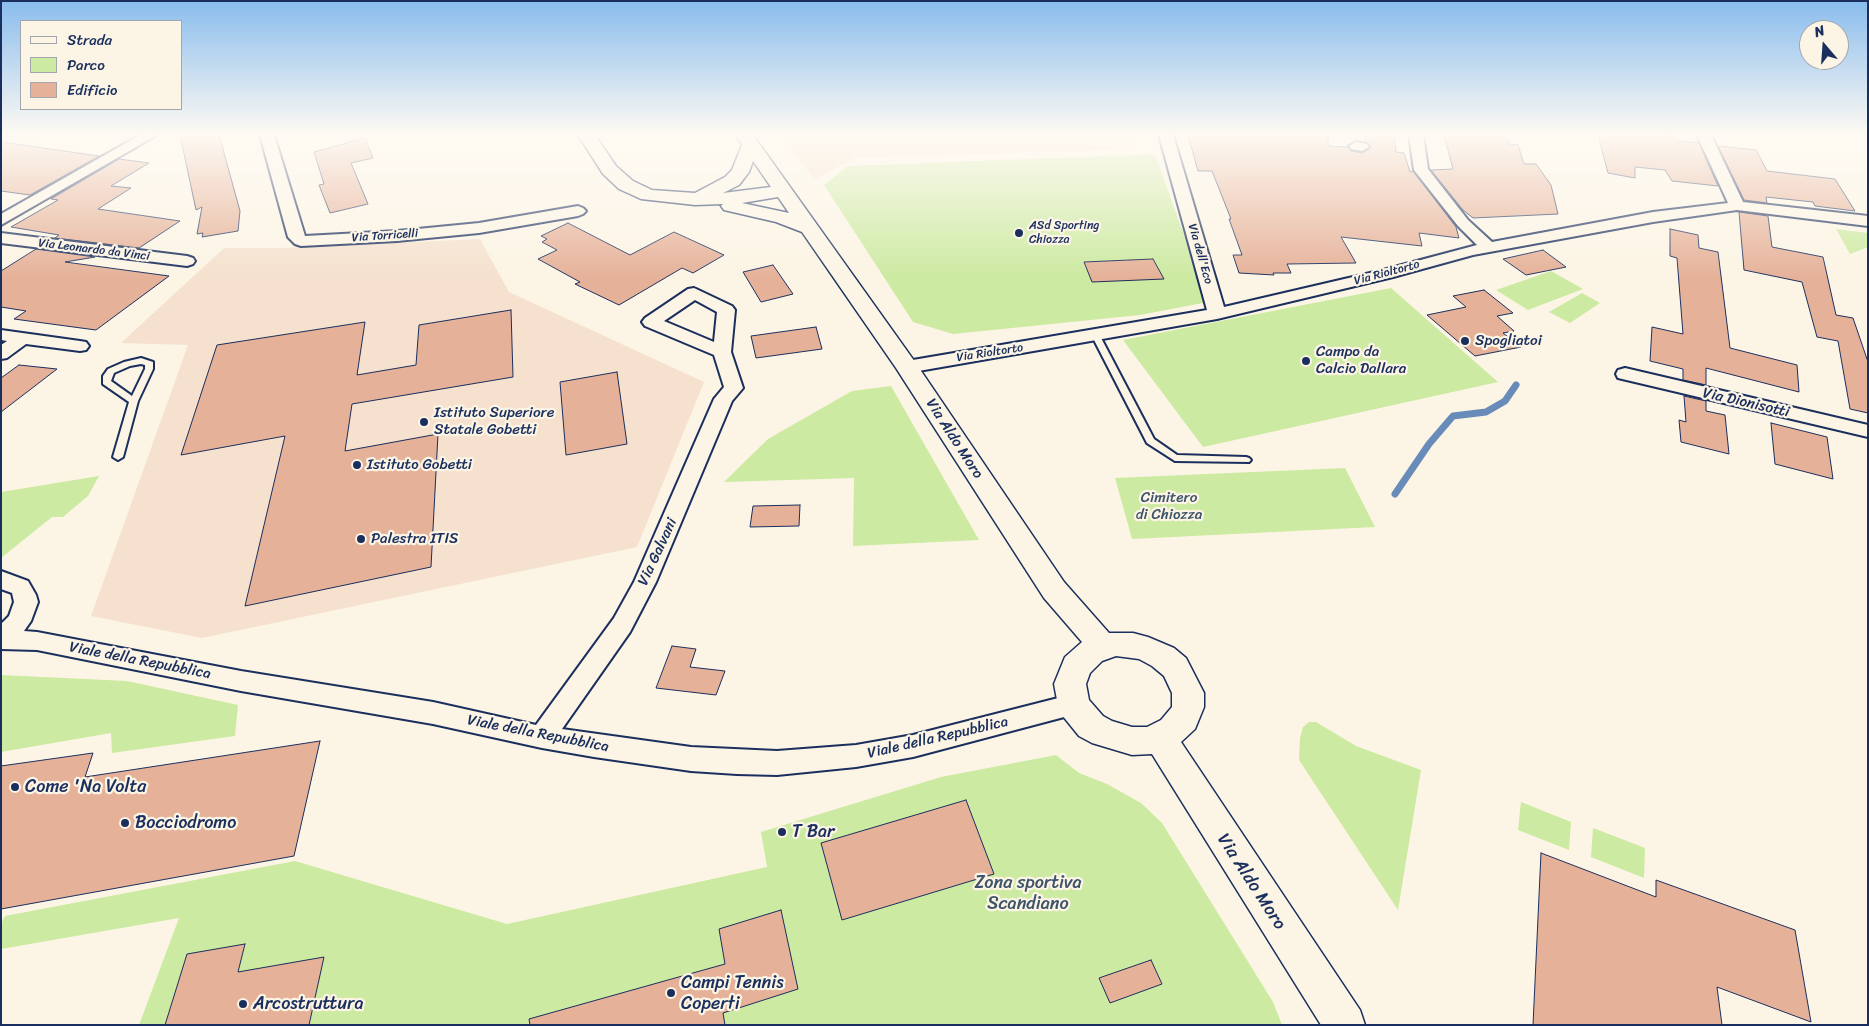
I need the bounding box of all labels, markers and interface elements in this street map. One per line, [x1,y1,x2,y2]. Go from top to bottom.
text: N [1811,18,1828,45]
legend [20,20,182,110]
north arrow [1799,20,1849,70]
text: Strada [67,27,112,53]
text: Parco [67,52,105,78]
text: Edificio [67,77,118,103]
place label: ASd Sporting Chiozza [1029,219,1099,247]
street label: Via dell'Eco [1185,222,1215,286]
street label: Via Torricelli [351,227,419,245]
marker: ASd Sporting Chiozza [1013,227,1025,239]
street label: Via Leonardo da Vinci [38,236,150,264]
street label: Via Rioltorto [1353,257,1421,289]
place label: Spogliatoi [1475,332,1542,350]
marker: Spogliatoi [1459,335,1471,347]
street label: Via Rioltorto [956,341,1024,365]
place label: Campo da Calcio Dallara [1316,343,1406,378]
marker: Campo da Calcio Dallara [1300,355,1312,367]
street label: Via Dionisotti [1701,384,1791,422]
street label: Via Aldo Moro [921,396,987,482]
place label: Istituto Superiore Statale Gobetti [434,404,554,439]
marker: Istituto Superiore Statale Gobetti [418,416,430,428]
place label: Istituto Gobetti [367,456,472,474]
marker: Istituto Gobetti [351,459,363,471]
park label: Cimitero di Chiozza [1136,489,1202,524]
street label: Via Galvani [635,515,681,589]
place label: Palestra ITIS [371,530,458,548]
marker: Palestra ITIS [355,533,367,545]
street label: Viale della Repubblica [68,638,212,684]
street label: Viale della Repubblica [466,711,610,757]
street label: Viale della Repubblica [866,713,1010,763]
place label: Come 'Na Volta [25,776,146,798]
marker: Come 'Na Volta [9,781,21,793]
place label: Bocciodromo [135,812,236,834]
marker: Bocciodromo [119,817,131,829]
place label: T Bar [792,821,834,843]
marker: T Bar [776,826,788,838]
street label: Via Aldo Moro [1212,830,1290,934]
park label: Zona sportiva Scandiano [975,872,1081,914]
place label: Campi Tennis Coperti [681,972,784,1014]
marker: Campi Tennis Coperti [665,987,677,999]
place label: Arcostruttura [253,993,364,1015]
marker: Arcostruttura [237,998,249,1010]

